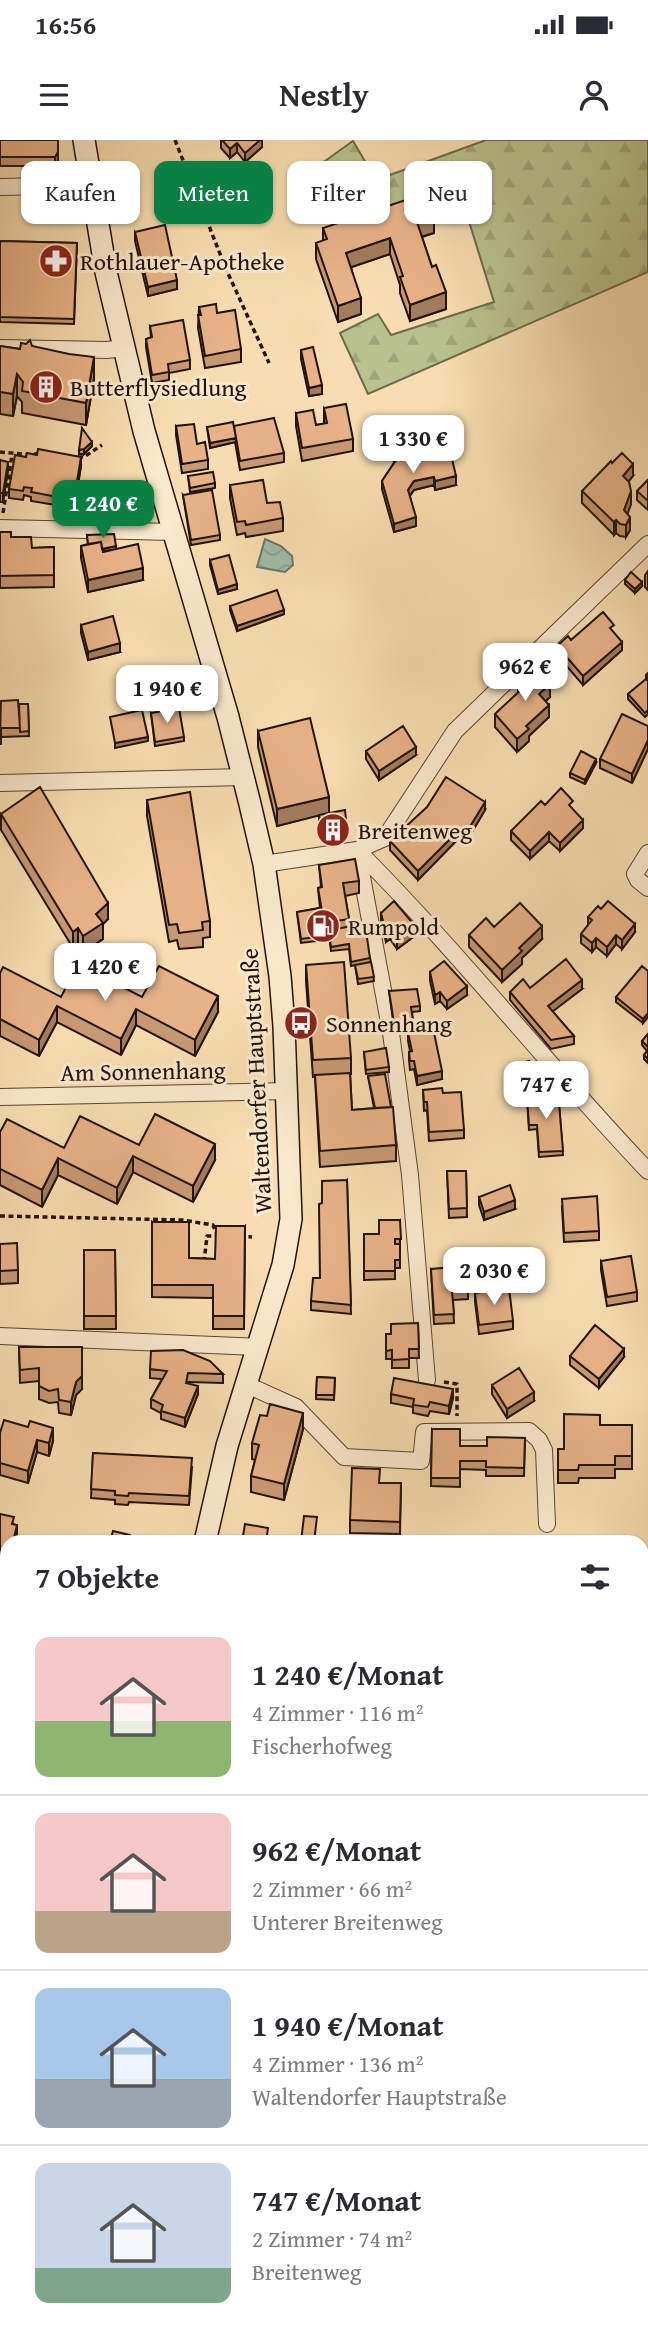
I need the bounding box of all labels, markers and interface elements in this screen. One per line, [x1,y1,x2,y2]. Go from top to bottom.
text: 16:56 [35,5,96,44]
text: Nestly [279,71,369,118]
icon: menu [35,76,73,114]
icon: person [575,76,613,114]
chip: Kaufen [21,161,140,224]
chip: Mieten [154,161,273,224]
chip: Filter [287,161,390,224]
chip: Neu [404,161,492,224]
pharmacy icon: Rothlauer-Apotheke [37,242,75,280]
place label: Rothlauer-Apotheke [80,244,284,279]
building icon: Butterflysiedlung [27,368,65,406]
place label: Butterflysiedlung [70,370,247,405]
pin: 1 330 € [348,416,478,475]
text: 1 330 € [378,421,448,454]
pin: 1 240 € [38,480,168,540]
text: 1 240 € [68,486,138,519]
pin: 962 € [476,644,574,703]
text: 962 € [499,649,551,682]
pin: 1 940 € [102,666,232,725]
text: 1 940 € [132,671,202,704]
building icon: Breitenweg [314,811,352,849]
place label: Breitenweg [358,813,472,848]
fuel station icon: Rumpold [304,907,342,945]
place label: Rumpold [348,909,439,944]
pin: 1 420 € [40,944,170,1003]
street label: Waltendorfer Hauptstraße [232,947,280,1215]
text: 1 420 € [70,949,140,982]
bus stop icon: Sonnenhang [282,1004,320,1042]
place label: Sonnenhang [326,1006,452,1041]
street label: Am Sonnenhang [60,1052,226,1090]
pin: 747 € [497,1062,595,1121]
text: 747 € [520,1067,572,1100]
pin: 2 030 € [429,1248,559,1307]
text: 2 030 € [459,1253,529,1286]
text: 7 Objekte [35,1555,159,1599]
icon: filters [576,1558,614,1596]
text: 1 240 €/Monat [252,1652,444,1696]
icon: home [91,1665,175,1749]
text: 4 Zimmer · 116 m² [252,1696,423,1729]
text: Fischerhofweg [252,1729,392,1762]
text: 962 €/Monat [252,1828,421,1872]
icon: home [91,1841,175,1925]
text: 2 Zimmer · 66 m² [252,1872,412,1905]
text: Unterer Breitenweg [252,1905,443,1938]
text: 1 940 €/Monat [252,2003,444,2047]
icon: home [91,2016,175,2100]
text: 4 Zimmer · 136 m² [252,2047,423,2080]
text: Waltendorfer Hauptstraße [252,2080,507,2113]
text: 747 €/Monat [252,2178,421,2222]
icon: home [91,2191,175,2275]
text: 2 Zimmer · 74 m² [252,2222,412,2255]
text: Breitenweg [252,2255,361,2288]

